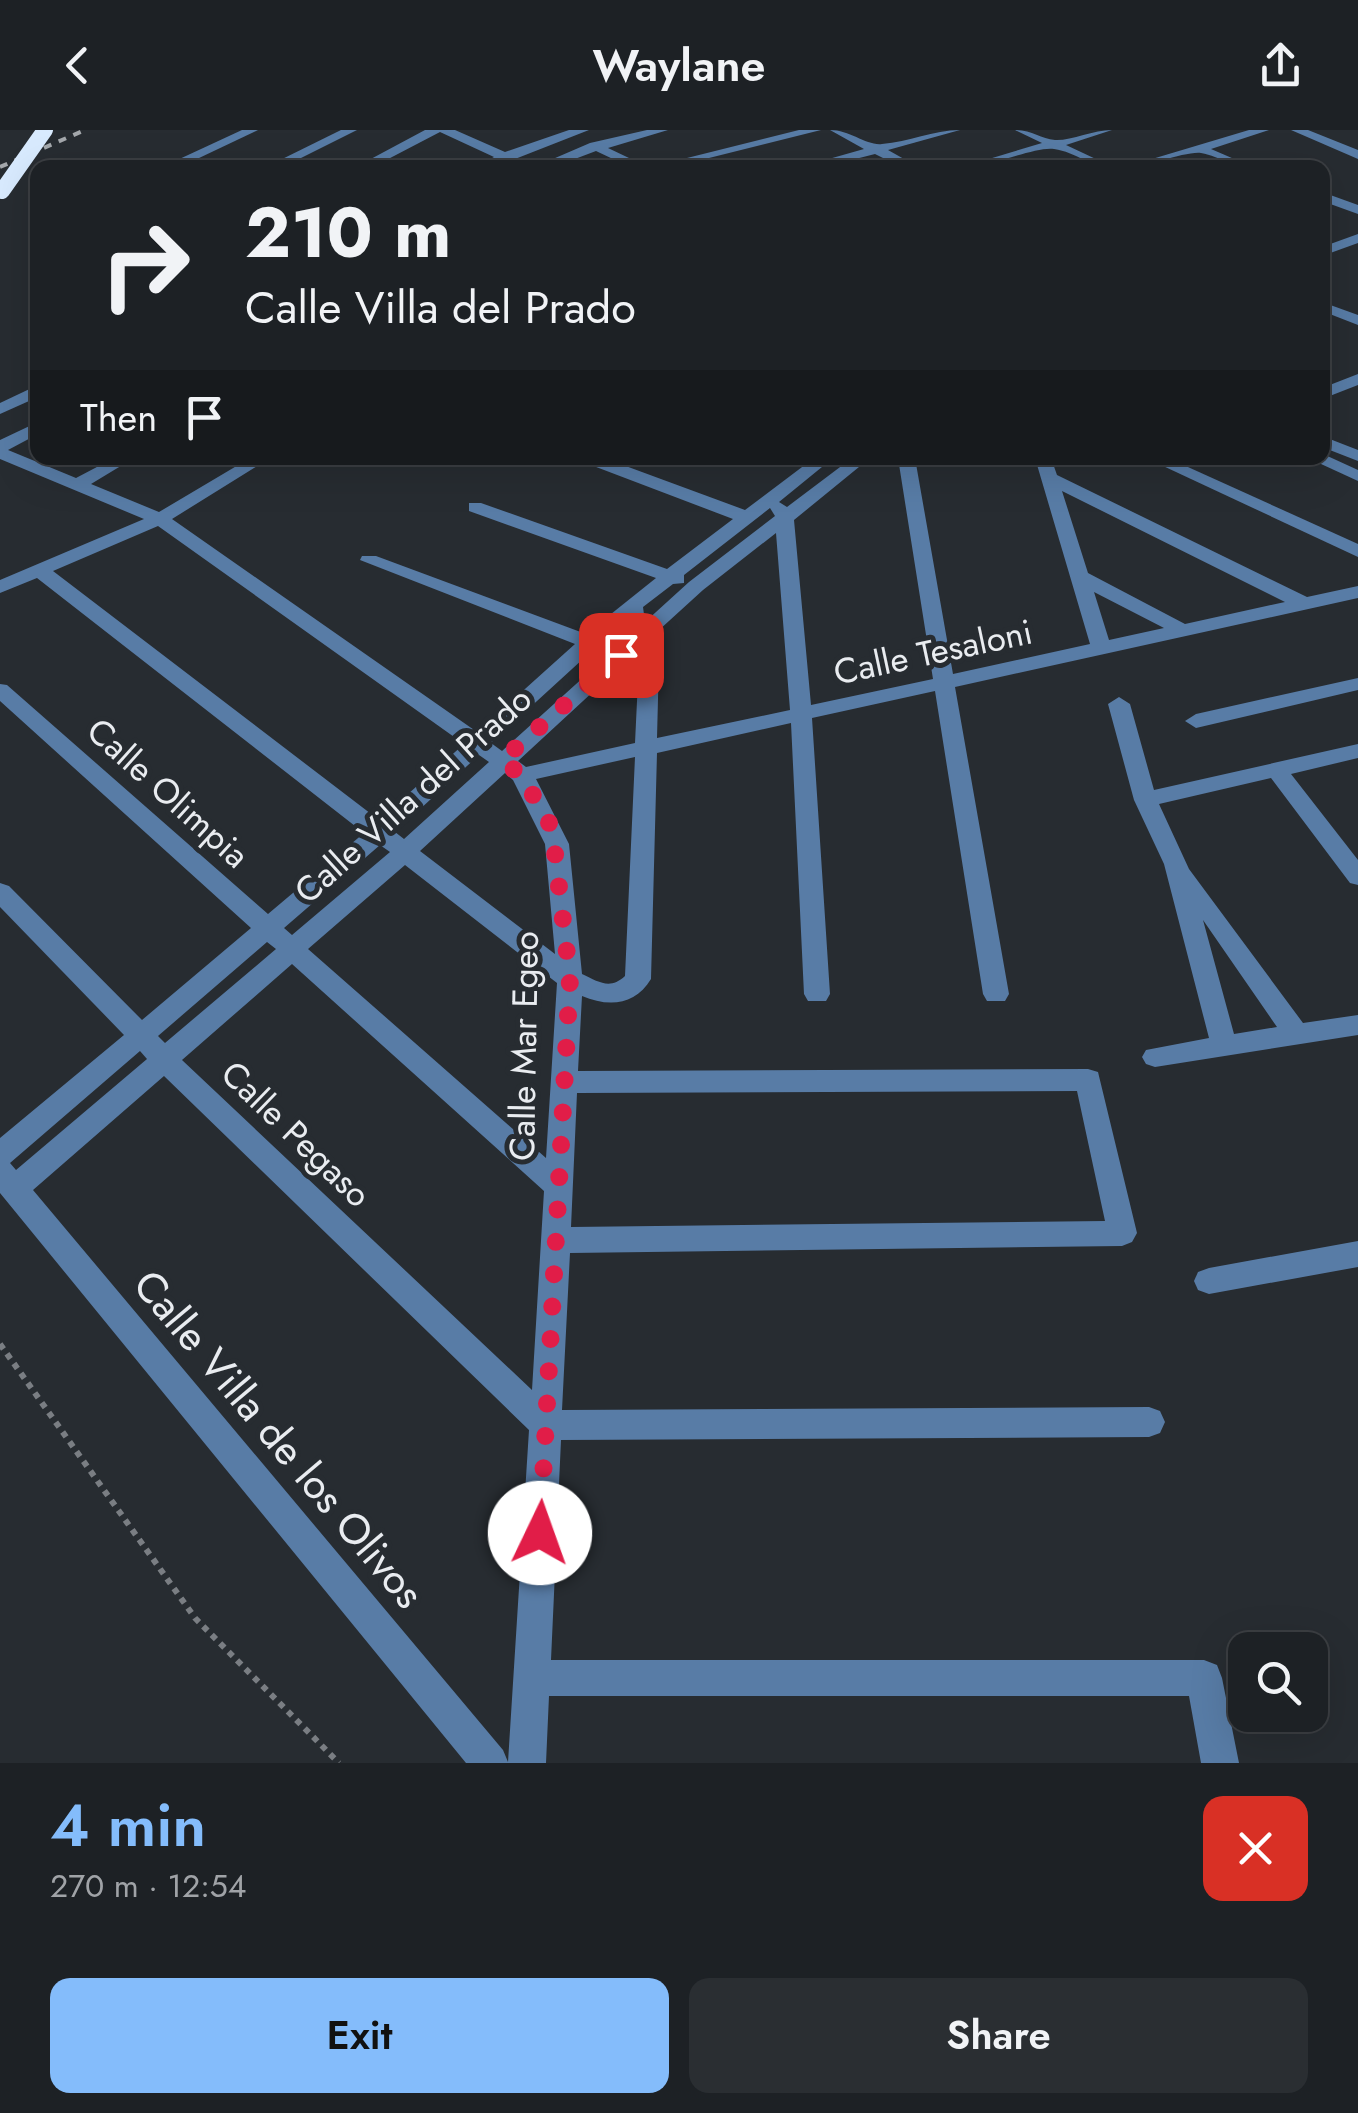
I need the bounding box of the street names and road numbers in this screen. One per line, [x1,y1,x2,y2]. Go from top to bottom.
street label: Calle Tesaloni [829,607,1037,697]
street label: Calle Villa del Prado [283,675,543,915]
street label: Calle Olimpia [76,706,260,880]
street label: Calle Mar Egeo [497,931,551,1161]
street label: Calle Pegaso [210,1049,382,1219]
street label: Calle Villa de los Olivos [119,1257,439,1621]

